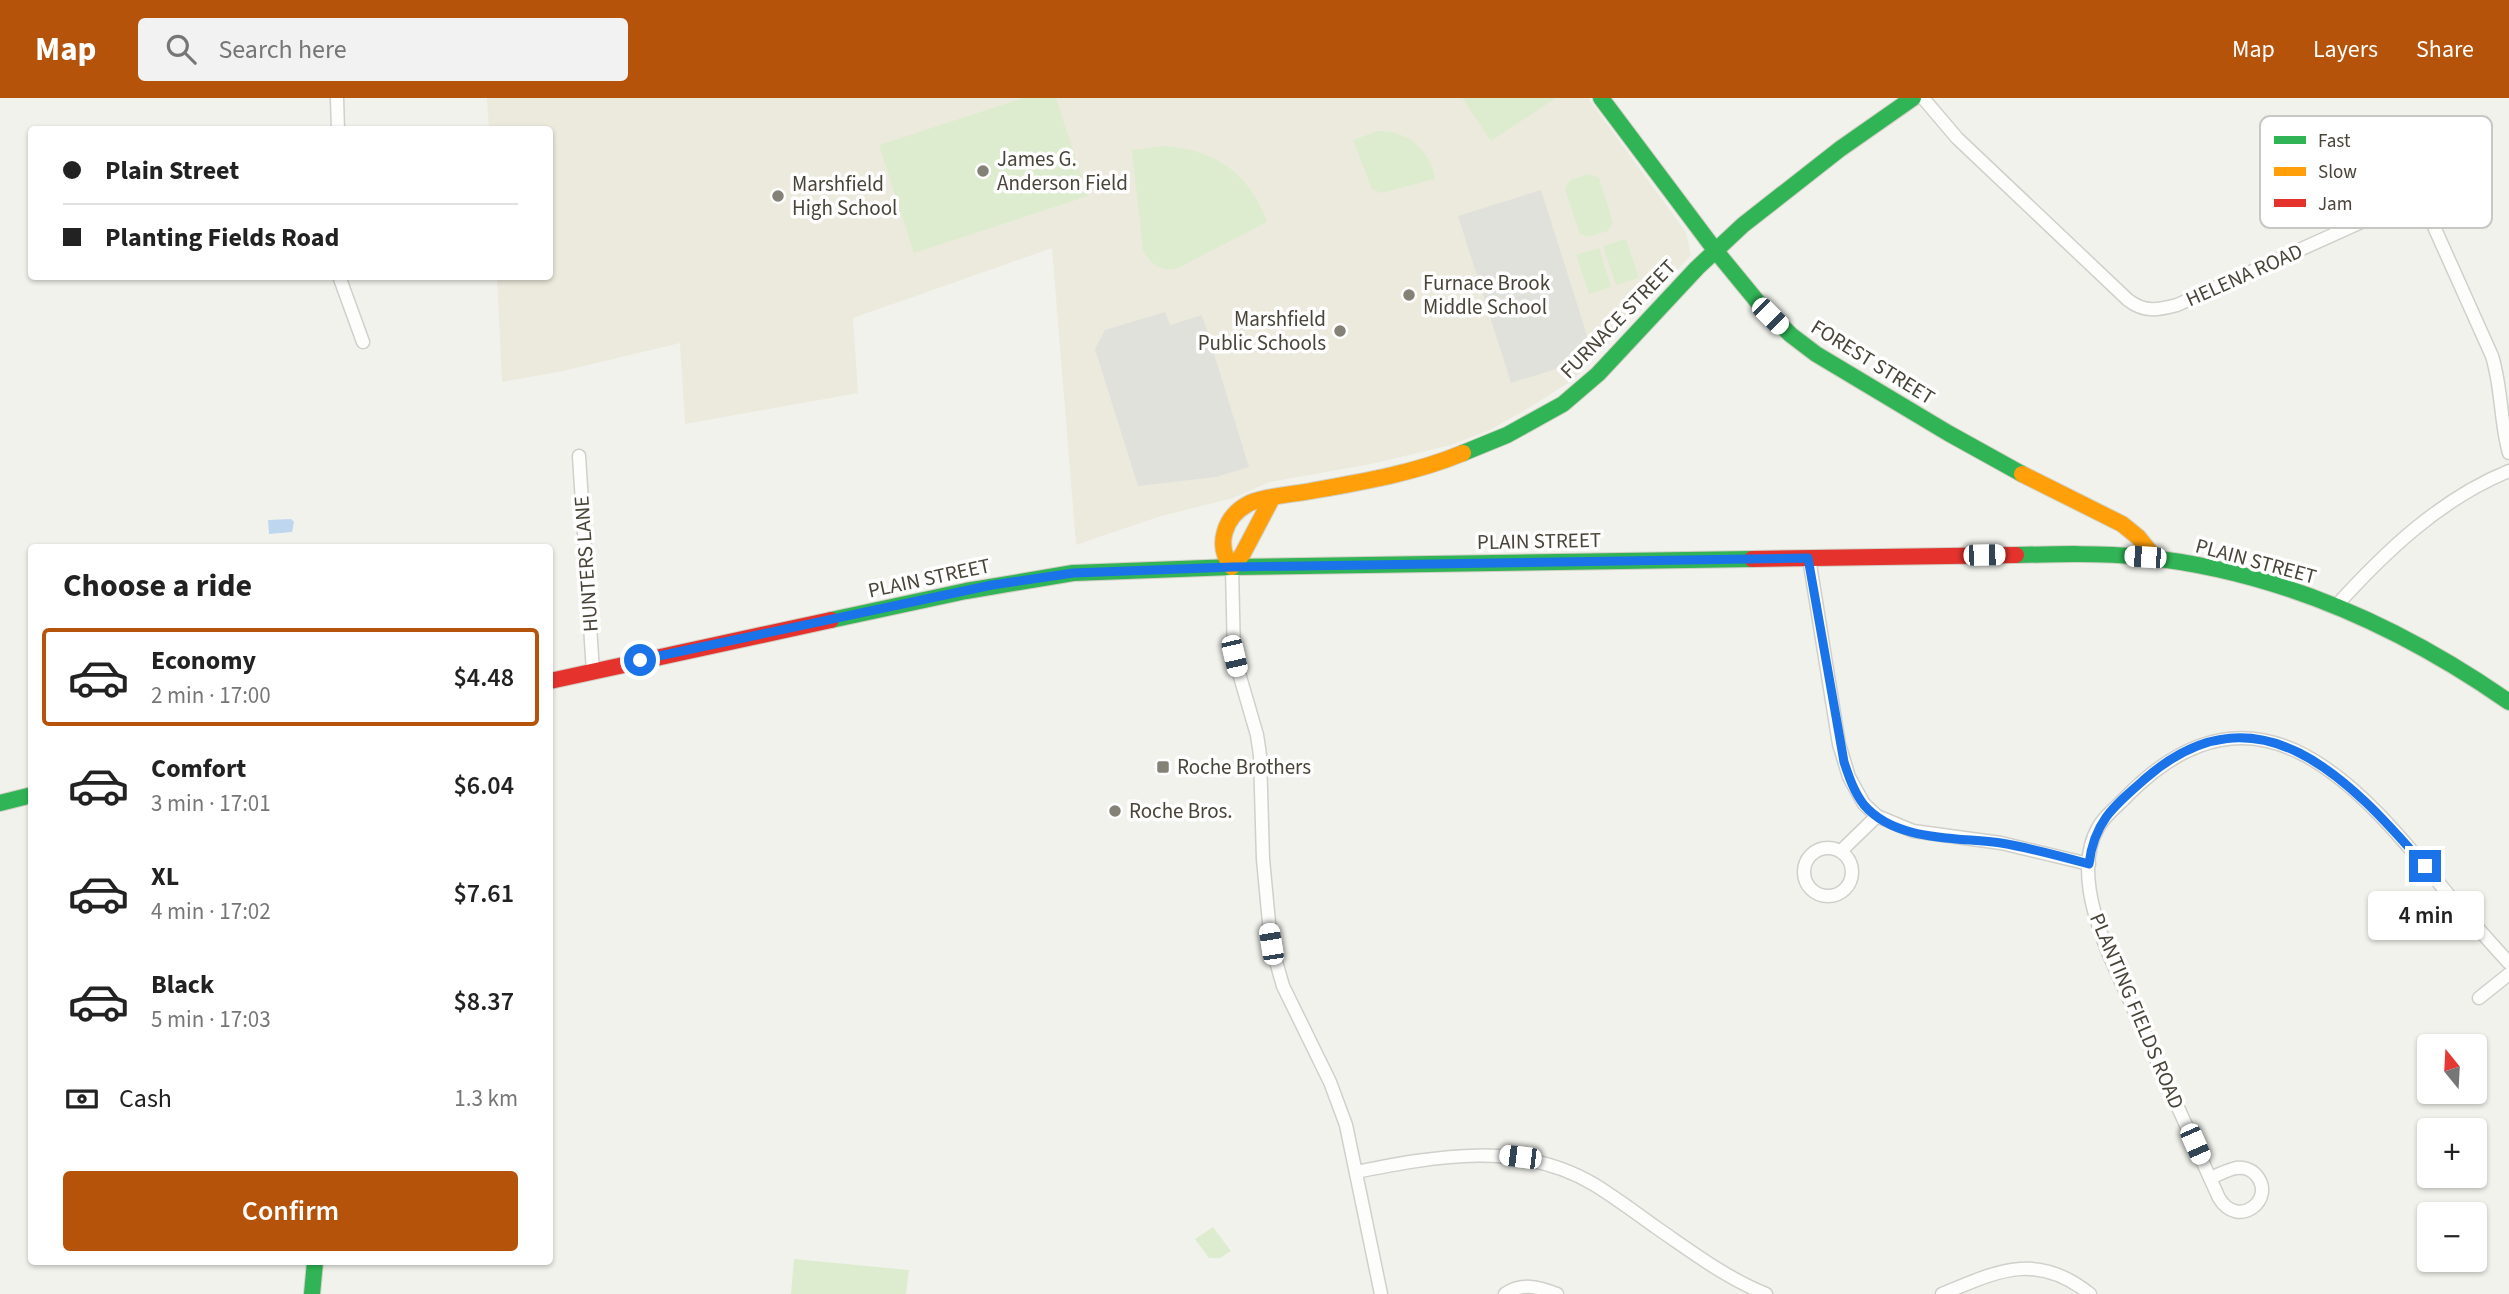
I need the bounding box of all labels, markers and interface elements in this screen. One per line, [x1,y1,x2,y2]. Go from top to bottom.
search box [138,18,628,81]
text: Map [35,26,96,73]
icon: search [162,30,200,68]
text: Search here [218,31,347,68]
text: Map [2232,32,2275,67]
text: Layers [2313,32,2378,67]
text: Share [2416,32,2474,67]
legend [2260,116,2492,228]
text: Fast [2318,128,2351,155]
place label: James G. Anderson Field [997,144,1128,198]
text: Plain Street [105,152,239,189]
text: Slow [2318,159,2357,186]
marker: James G. Anderson Field [975,163,991,179]
place label: Marshfield High School [792,169,897,223]
marker: Marshfield High School [770,188,786,204]
text: Jam [2318,191,2352,218]
text: Planting Fields Road [105,219,339,256]
street label: HELENA ROAD [2181,236,2307,314]
street label: FURNACE STREET [1553,253,1683,385]
place label: Furnace Brook Middle School [1423,268,1551,322]
marker: Furnace Brook Middle School [1401,287,1417,303]
car [1748,294,1793,338]
place label: Marshfield Public Schools [1198,304,1326,358]
street label: FOREST STREET [1805,312,1941,412]
marker: Marshfield Public Schools [1332,323,1348,339]
street label: HUNTERS LANE [566,495,606,633]
street label: PLAIN STREET [1477,525,1601,557]
street label: PLAIN STREET [2192,530,2320,592]
car [1963,544,2006,566]
car [2124,545,2167,569]
street label: PLAIN STREET [865,550,993,606]
text: Choose a ride [63,563,252,609]
car [1220,633,1249,679]
text: Economy [151,642,256,679]
route start [624,644,656,676]
icon: car [67,646,130,709]
text: $4.48 [453,659,514,696]
text: 2 min · 17:00 [151,679,271,712]
text: Comfort [151,750,246,787]
place label: Roche Brothers [1177,752,1311,782]
icon: car [67,754,130,817]
marker: Roche Brothers [1155,759,1171,775]
text: $6.04 [453,767,514,804]
text: 3 min · 17:01 [151,787,271,820]
place label: Roche Bros. [1129,796,1233,826]
marker: Roche Bros. [1107,803,1123,819]
route end [2409,850,2441,882]
text: XL [151,858,179,895]
icon: car [67,862,130,925]
text: $7.61 [453,875,514,912]
callout: 4 min [2367,890,2483,940]
text: 4 min · 17:02 [151,895,271,928]
text: 4 min [2399,899,2453,932]
street label: PLANTING FIELDS ROAD [2082,908,2192,1114]
car [1258,922,1285,966]
text: Black [151,966,214,1003]
icon: car [67,970,130,1033]
text: $8.37 [453,983,514,1020]
text: 5 min · 17:03 [151,1003,271,1036]
north arrow [2417,1034,2487,1104]
map controls [2417,1034,2487,1272]
icon: cash [63,1080,101,1118]
text: Cash [119,1080,172,1117]
text: 1.3 km [454,1082,518,1115]
button: + [2417,1118,2487,1188]
car [2177,1121,2214,1167]
car [1498,1144,1543,1170]
button: Confirm [63,1171,518,1251]
button: − [2417,1202,2487,1272]

